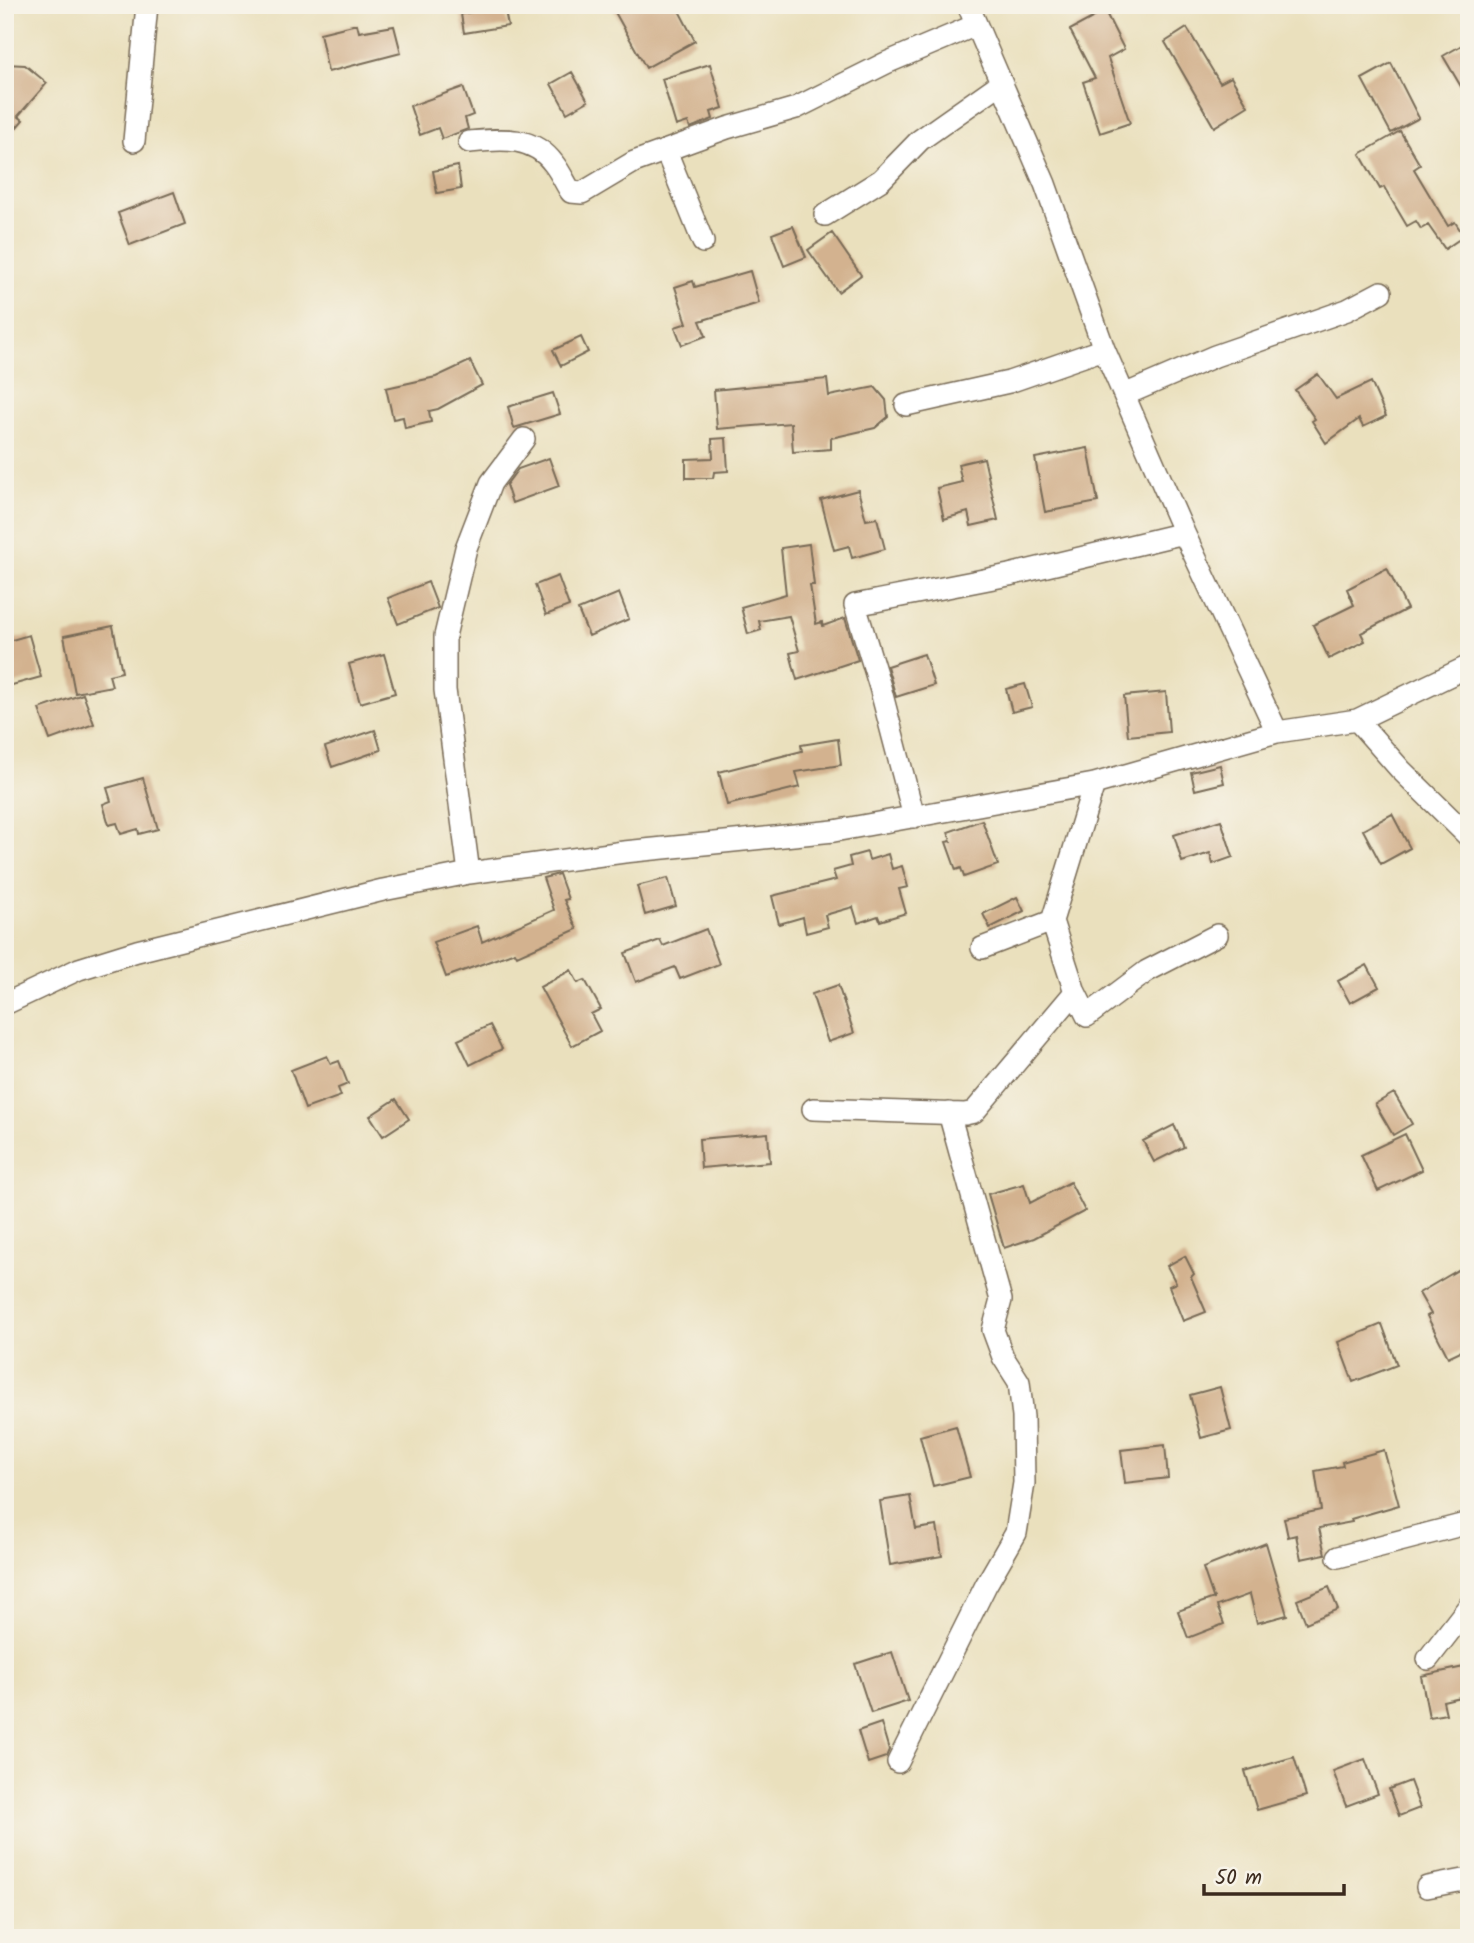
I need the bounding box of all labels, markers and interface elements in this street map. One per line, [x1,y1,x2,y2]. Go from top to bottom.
scale bar [1204,1852,1344,1896]
text: 50 m [1215,1862,1262,1895]

